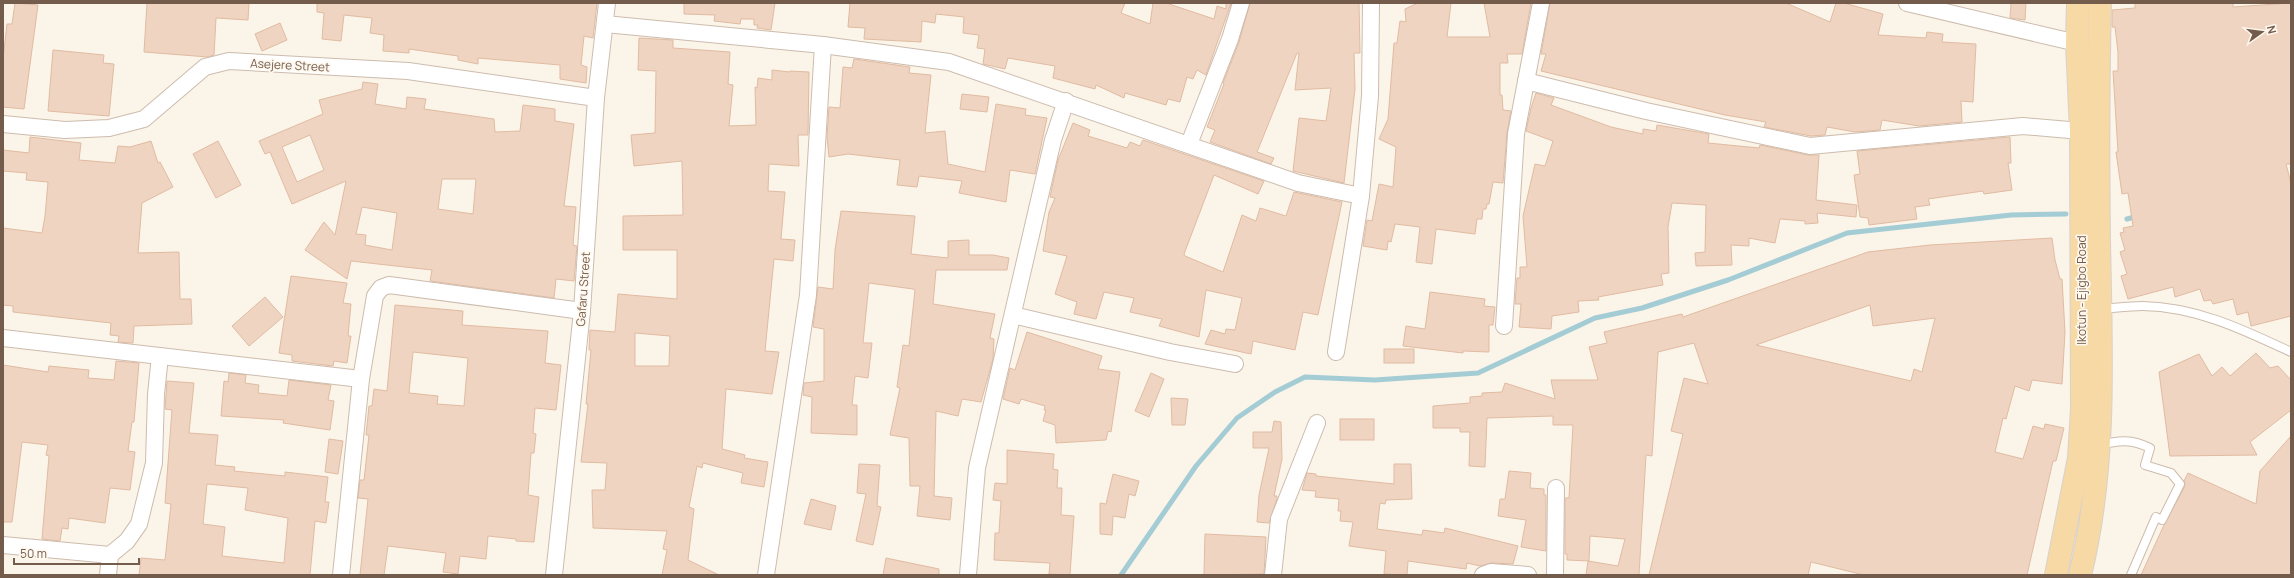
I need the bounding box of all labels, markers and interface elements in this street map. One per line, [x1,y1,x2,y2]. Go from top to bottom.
north arrow [2242,12,2282,52]
text: N [2264,24,2280,35]
street label: Asejere Street [250,54,330,76]
street label: Ikotun - Ejigbo Road [2073,235,2090,345]
street label: Gafaru Street [572,251,594,327]
scale bar [14,540,139,566]
text: 50 m [20,545,47,562]

